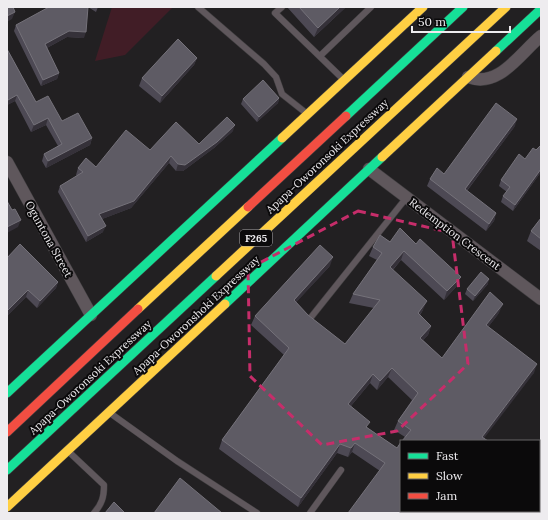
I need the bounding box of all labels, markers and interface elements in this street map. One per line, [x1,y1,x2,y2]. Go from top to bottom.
scale bar [412,8,510,34]
text: 50 m [418,14,446,29]
street label: Apapa-Oworonsoki Expressway [262,96,391,217]
street label: Redemption Crescent [406,195,504,273]
street label: Oguntona Street [22,198,76,280]
road number: F265 [240,230,272,246]
street label: Apapa-Oworonshoki Expressway [129,252,263,378]
street label: Apapa-Oworonsoki Expressway [25,317,154,438]
legend [400,440,540,512]
text: Fast [436,448,459,463]
text: Slow [436,468,463,483]
text: Jam [435,488,457,503]

